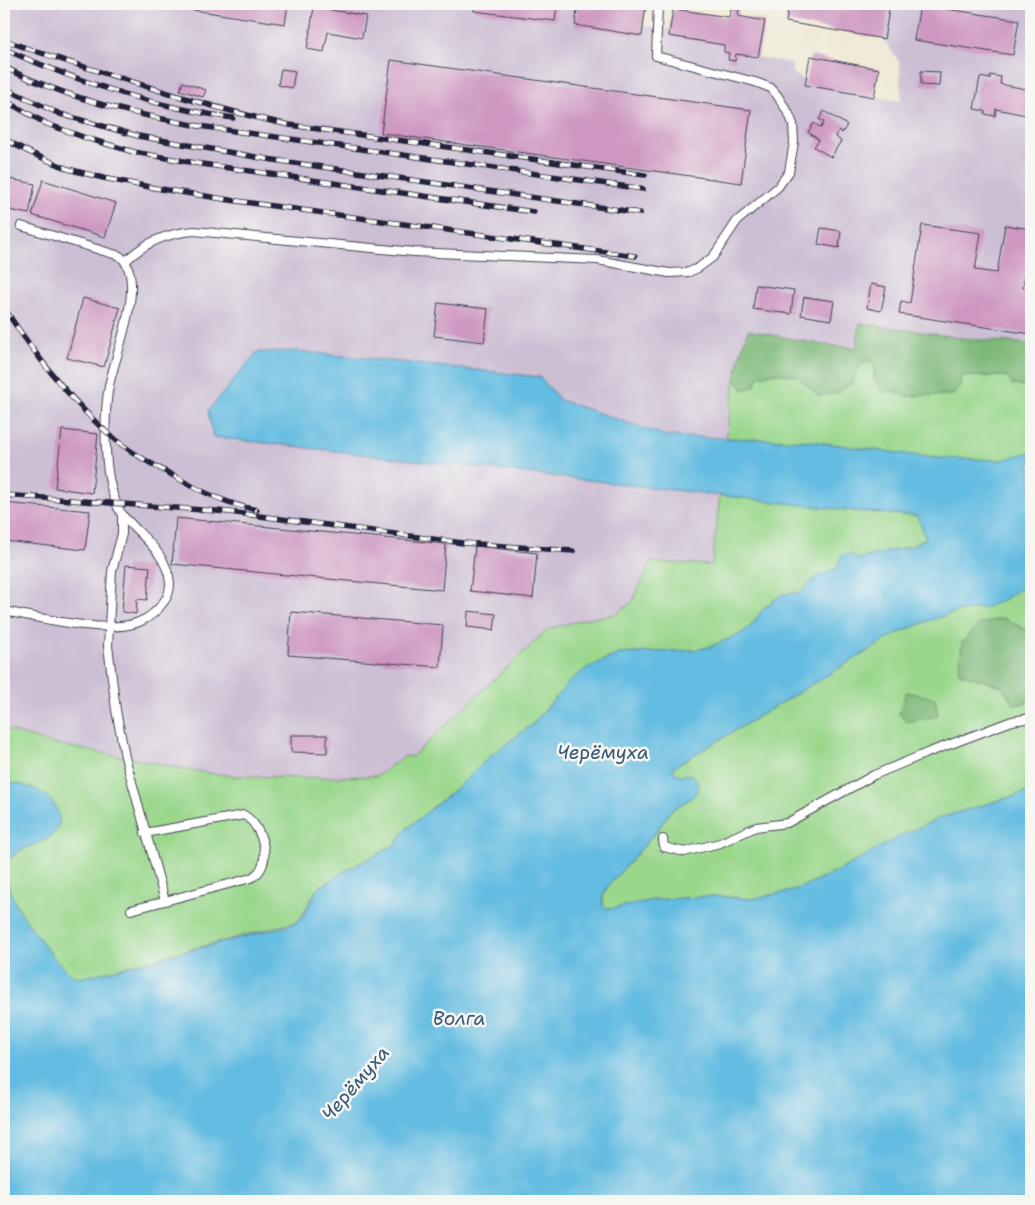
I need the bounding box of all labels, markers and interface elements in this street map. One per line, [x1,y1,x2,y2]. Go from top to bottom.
water label: Черёмуха [557,740,649,765]
water label: Волга [433,1006,485,1031]
water label: Черёмуха [316,1041,395,1126]

